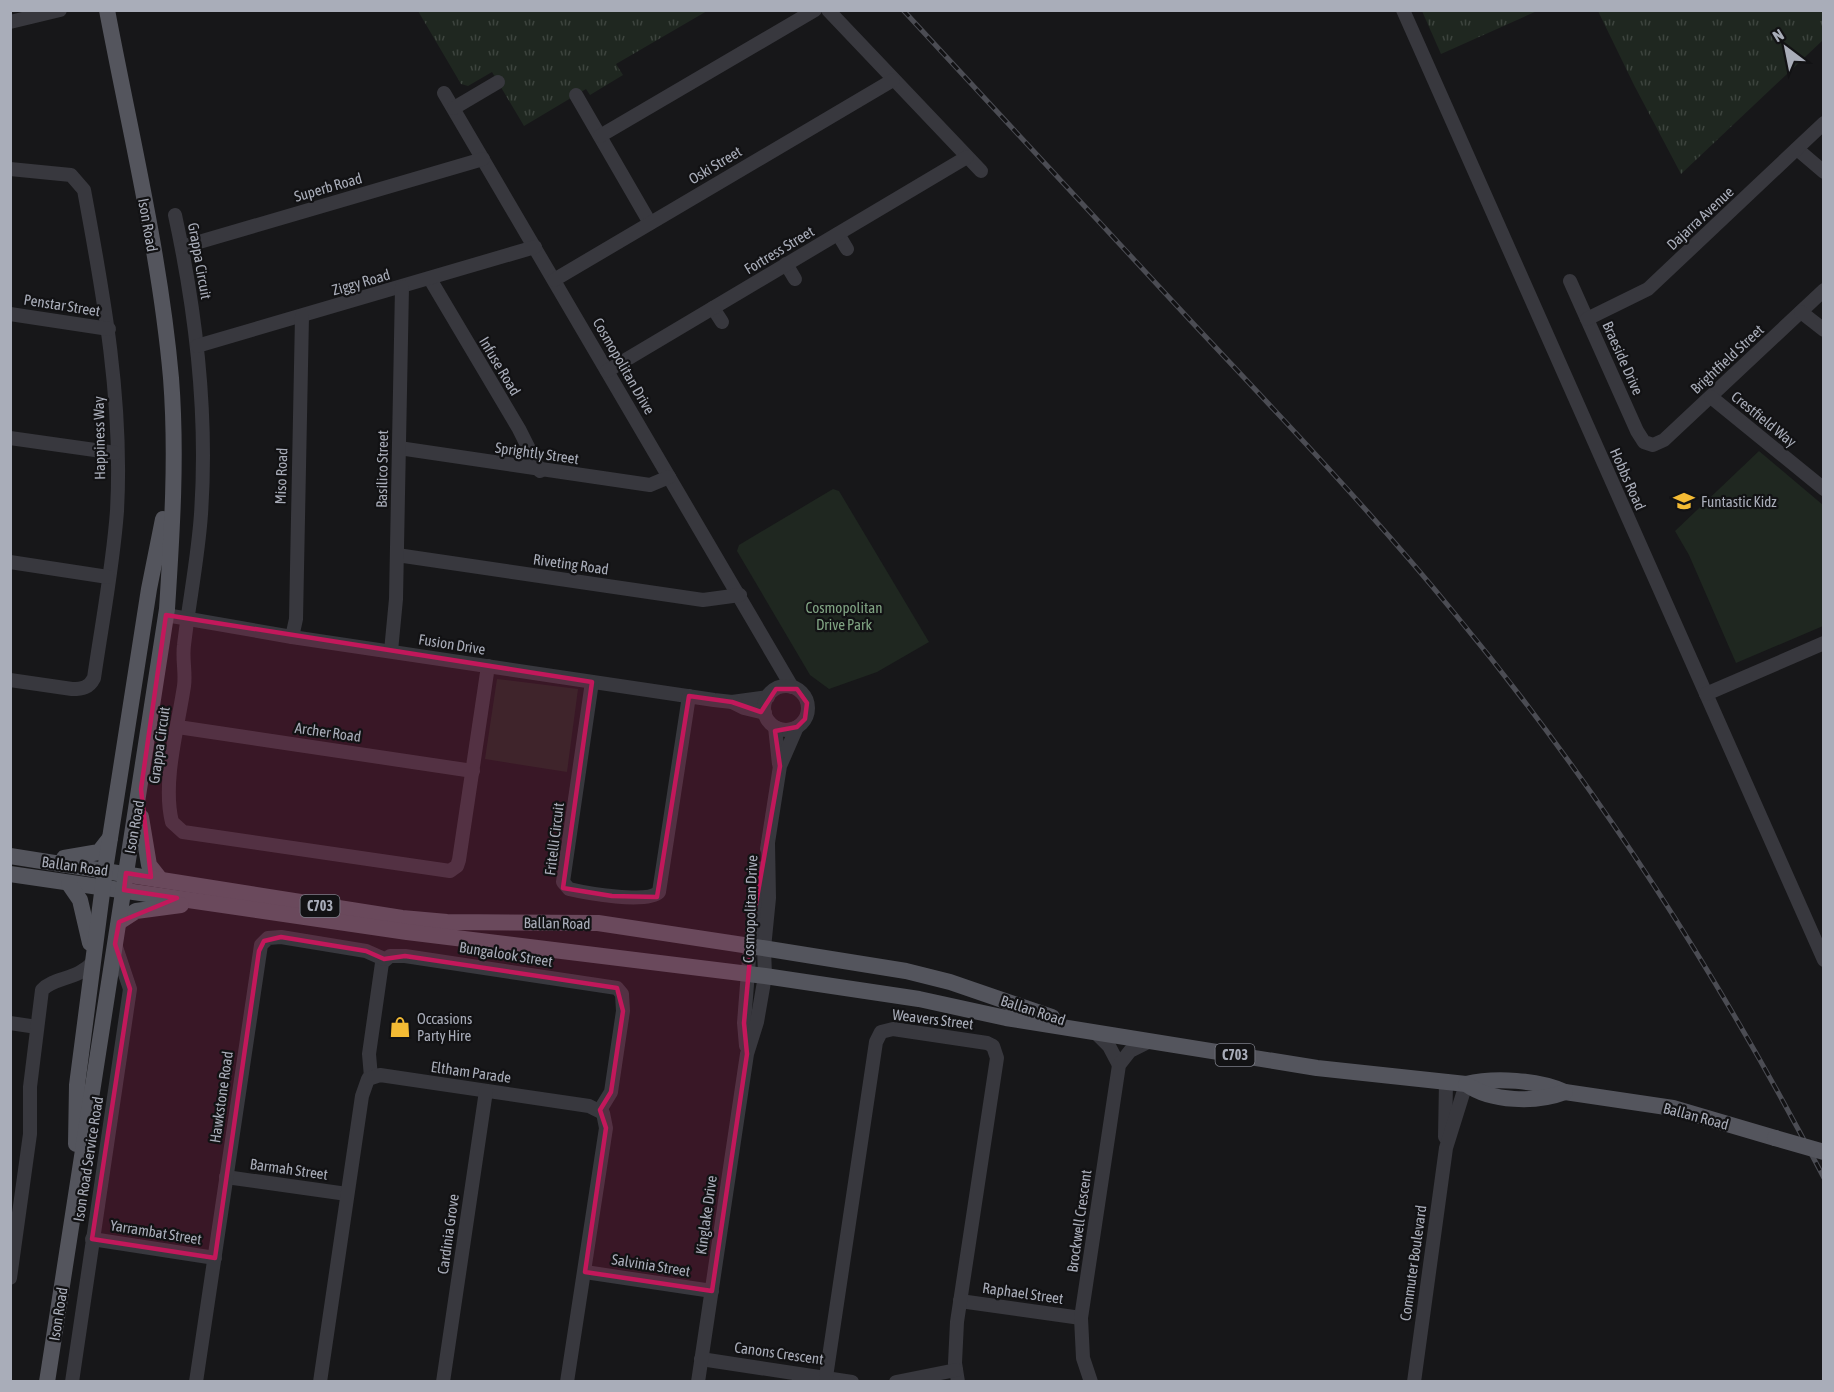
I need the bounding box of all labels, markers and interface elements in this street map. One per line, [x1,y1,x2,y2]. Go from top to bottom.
north arrow [1756,18,1816,78]
text: N [1769,25,1787,45]
street label: Oski Street [685,143,745,187]
street label: Superb Road [292,169,364,205]
street label: Dajarra Avenue [1663,183,1737,253]
street label: Ison Road [135,197,161,253]
street label: Grappa Circuit [185,221,215,301]
street label: Fortress Street [741,223,817,277]
street label: Ziggy Road [330,266,392,298]
street label: Penstar Street [23,291,101,319]
street label: Cosmopolitan Drive [590,315,659,417]
street label: Braeside Drive [1599,319,1647,398]
street label: Brightfield Street [1687,321,1767,397]
street label: Infuse Road [476,334,524,398]
street label: Crestfield Way [1728,388,1800,450]
street label: Happiness Way [90,396,108,480]
street label: Basilico Street [373,430,391,508]
street label: Sprightly Street [494,439,580,467]
street label: Hobbs Road [1607,445,1649,513]
street label: Miso Road [272,447,290,505]
school or university icon: Funtastic Kidz [1672,489,1696,513]
place label: Funtastic Kidz [1701,493,1777,510]
street label: Riveting Road [532,550,610,578]
park label: Cosmopolitan Drive Park [805,599,883,633]
street label: Fusion Drive [417,630,487,658]
street label: Grappa Circuit [145,705,173,785]
street label: Archer Road [294,719,362,745]
street label: Ison Road [121,799,147,855]
street label: Fritelli Circuit [541,802,567,876]
street label: Ballan Road [41,853,109,879]
street label: Cosmopolitan Drive [740,854,760,963]
road number: C703 [300,895,340,917]
street label: Ballan Road [523,914,591,932]
street label: Bungalook Street [458,938,554,970]
street label: Ballan Road [999,992,1067,1028]
street label: Weavers Street [891,1006,975,1032]
place label: Occasions Party Hire [417,1010,472,1044]
shop icon: Occasions Party Hire [388,1015,412,1039]
road number: C703 [1216,1044,1254,1066]
street label: Hawkstone Road [206,1050,236,1144]
street label: Eltham Parade [430,1058,512,1086]
street label: Ison Road Service Road [70,1095,106,1223]
street label: Ballan Road [1661,1099,1731,1133]
street label: Barmah Street [249,1155,329,1183]
street label: Brockwell Crescent [1063,1169,1095,1273]
street label: Kinglake Drive [692,1174,720,1256]
street label: Cardinia Grove [434,1193,462,1275]
street label: Commuter Boulevard [1396,1204,1430,1322]
street label: Yarrambat Street [109,1216,203,1248]
street label: Salvinia Street [610,1250,692,1280]
street label: Raphael Street [981,1279,1065,1307]
street label: Ison Road [45,1286,71,1342]
street label: Canons Crescent [733,1338,825,1368]

